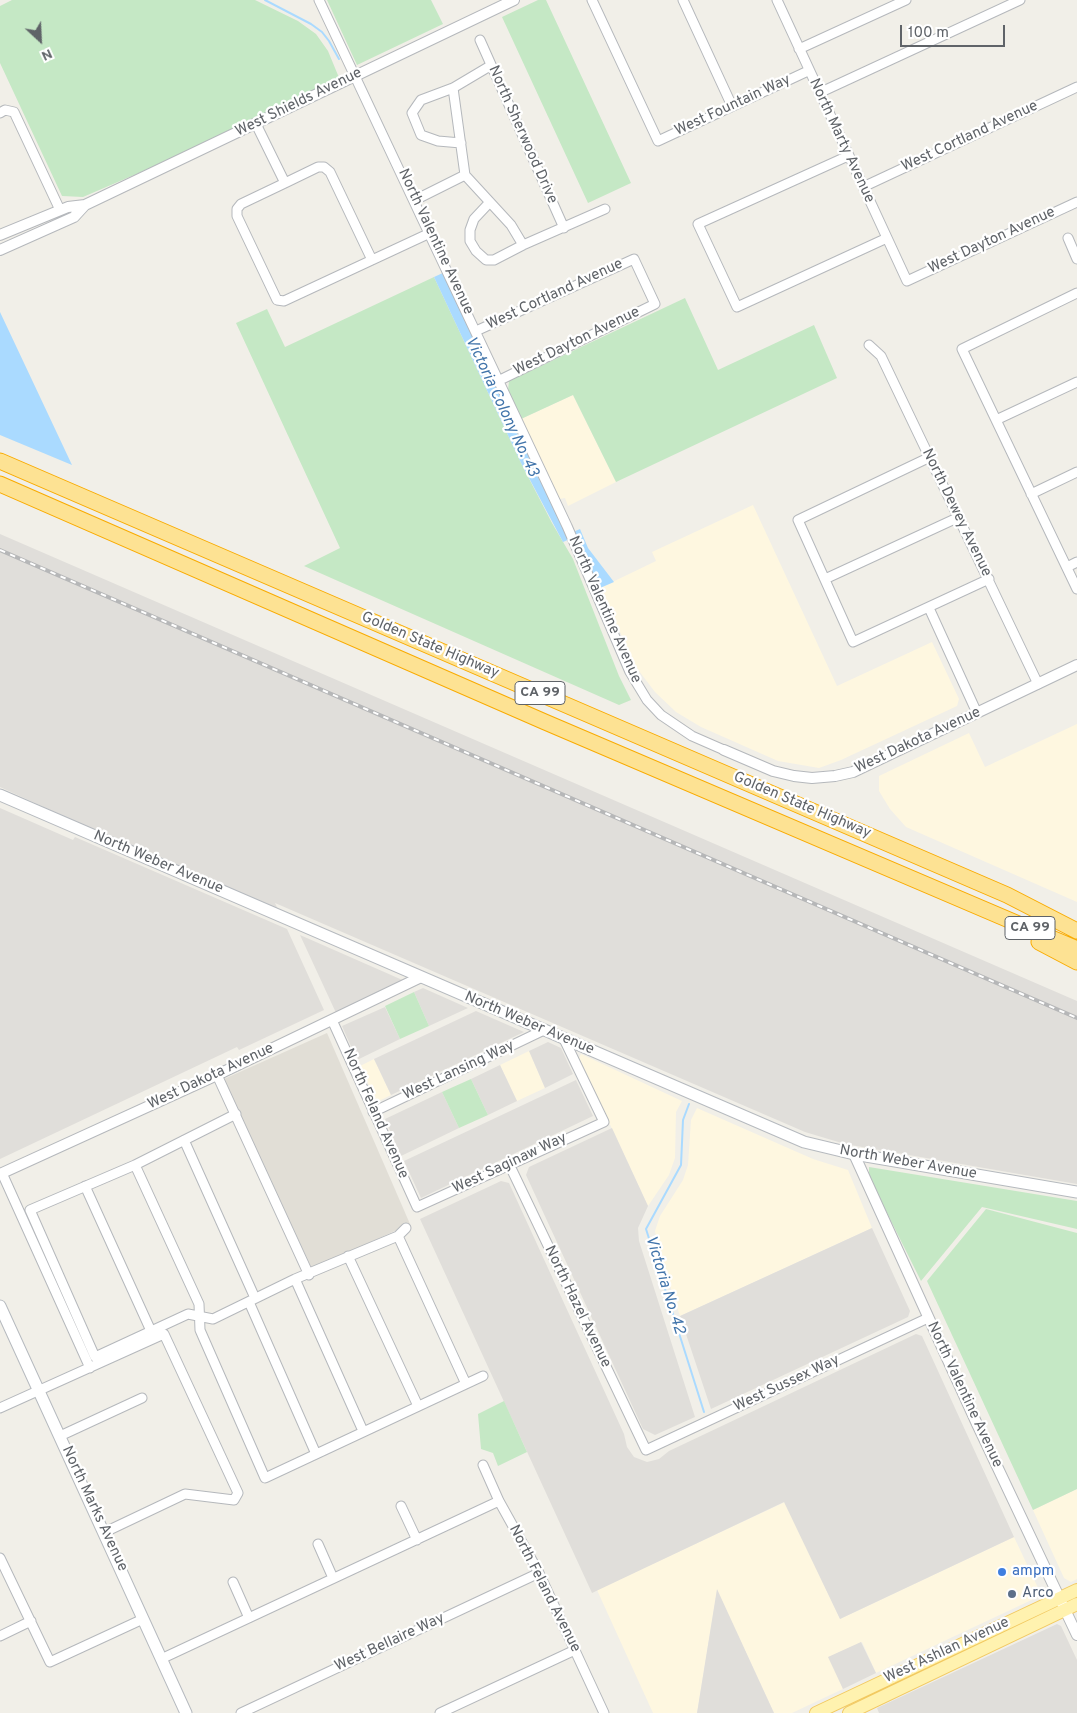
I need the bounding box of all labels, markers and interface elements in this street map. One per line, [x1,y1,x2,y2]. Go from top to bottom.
north arrow [15,15,65,65]
scale bar [902,15,1007,47]
text: 100 m [908,24,949,43]
text: N [38,44,55,64]
street label: North Sherwood Drive [483,63,561,207]
street label: West Shields Avenue [233,65,365,141]
street label: West Fountain Way [672,71,794,141]
street label: North Marty Avenue [804,76,878,206]
street label: West Cortland Avenue [899,97,1041,177]
street label: North Valentine Avenue [393,166,477,318]
street label: West Dayton Avenue [926,204,1058,278]
street label: West Cortland Avenue [484,255,626,335]
street label: West Dayton Avenue [511,304,643,380]
water label: Victoria Colony No. 43 [460,334,542,480]
street label: North Dewey Avenue [917,446,995,580]
street label: North Valentine Avenue [563,534,645,686]
street label: Golden State Highway [358,609,502,683]
road number: CA 99 [515,681,565,704]
street label: West Dakota Avenue [852,704,984,778]
street label: Golden State Highway [730,769,874,843]
street label: North Weber Avenue [90,828,226,898]
road number: CA 99 [1005,916,1055,940]
street label: North Weber Avenue [461,989,597,1059]
street label: West Lansing Way [400,1037,518,1105]
street label: West Dakota Avenue [145,1040,277,1114]
street label: North Feland Avenue [338,1046,412,1182]
street label: West Saginaw Way [450,1130,570,1198]
street label: North Weber Avenue [838,1142,978,1184]
water label: Victoria No. 42 [640,1233,688,1337]
street label: North Hazel Avenue [540,1243,614,1371]
street label: North Valentine Avenue [922,1319,1006,1471]
street label: West Sussex Way [731,1352,843,1416]
street label: North Marks Avenue [57,1443,131,1575]
street label: North Feland Avenue [504,1522,584,1656]
place label: ampm [1012,1563,1054,1581]
marker: ampm [996,1566,1008,1578]
place label: Arco [1022,1585,1054,1603]
marker: Arco [1006,1588,1018,1600]
street label: West Bellaire Way [332,1610,448,1676]
street label: West Ashlan Avenue [882,1614,1012,1688]

